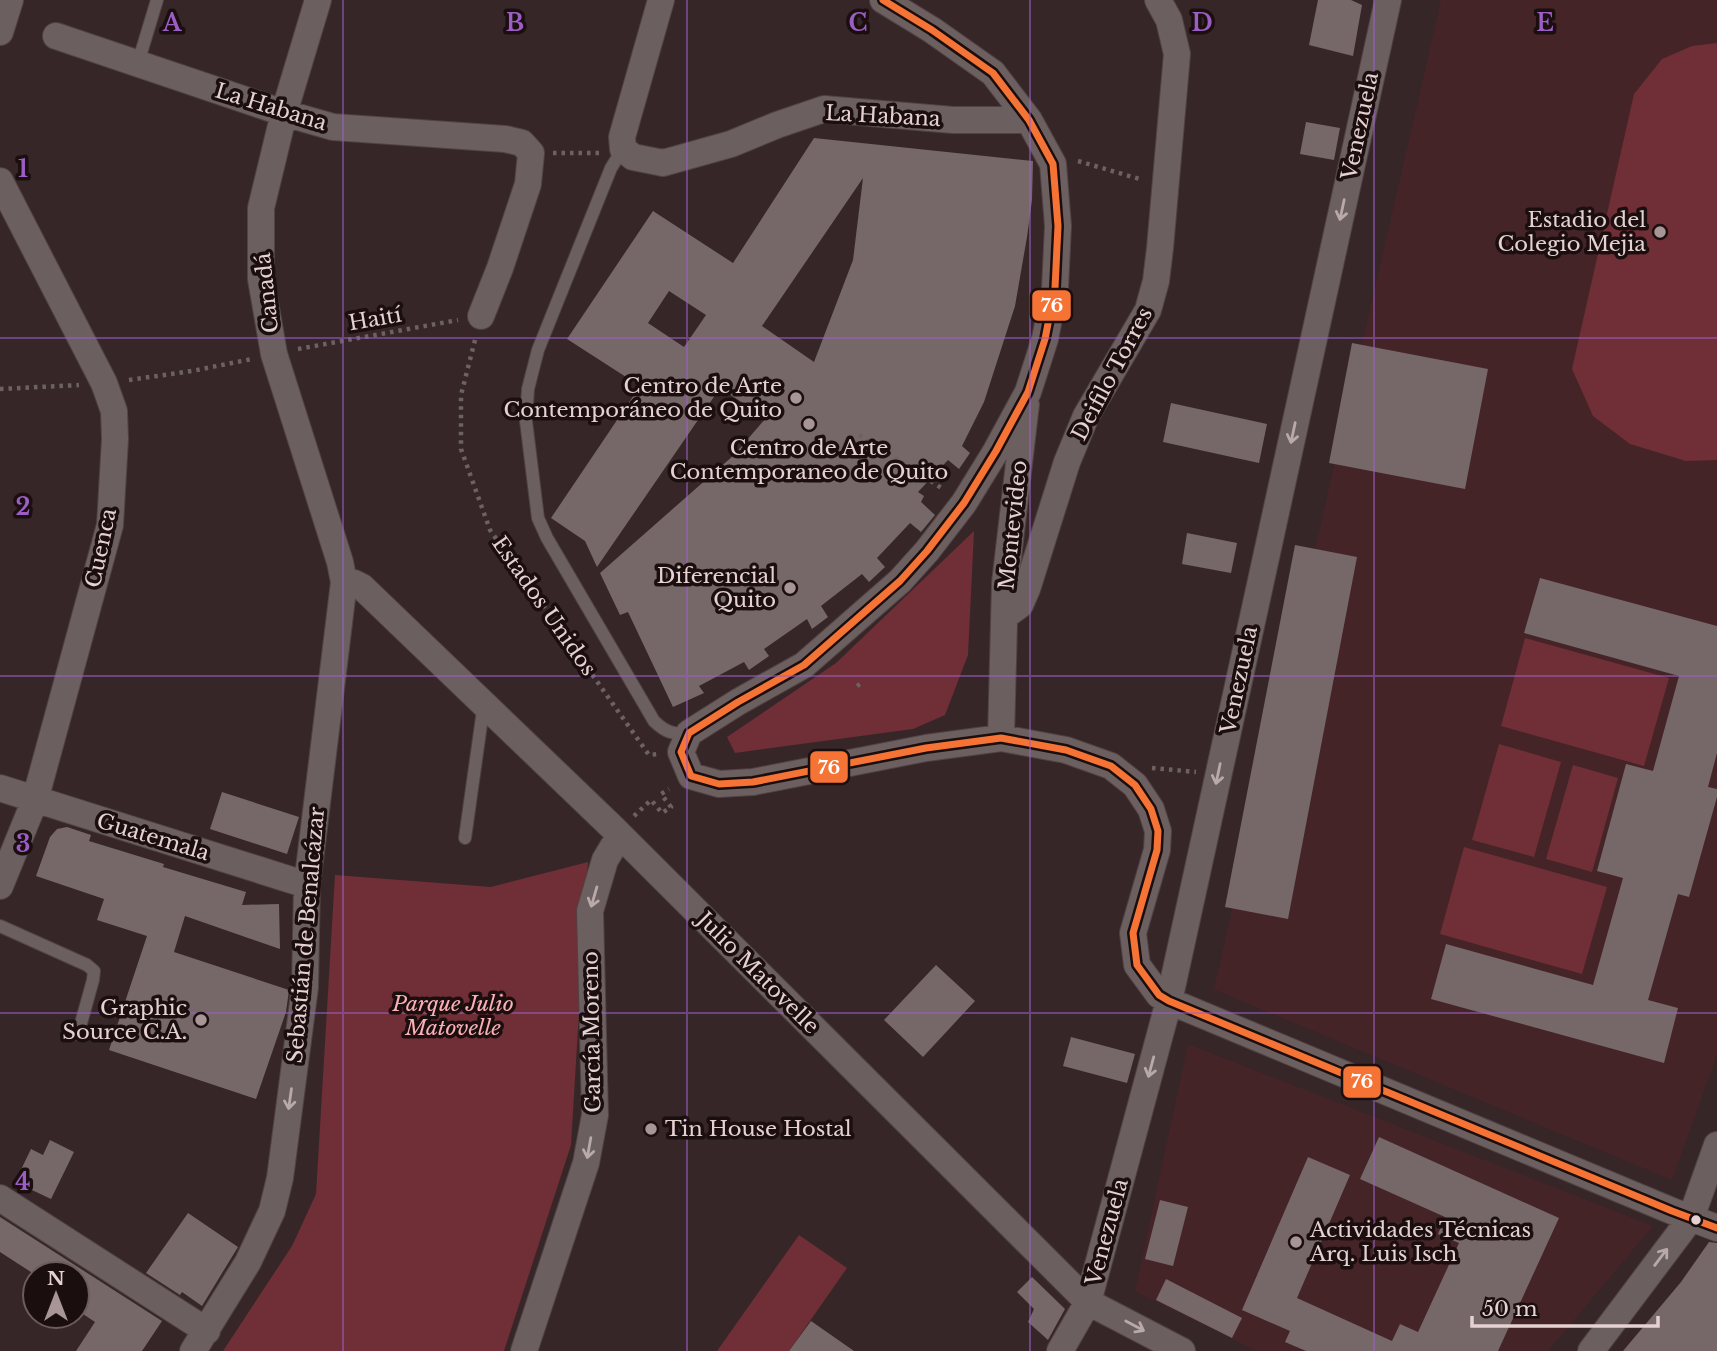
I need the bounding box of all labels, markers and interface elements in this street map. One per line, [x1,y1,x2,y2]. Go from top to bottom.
text: A [162,9,183,37]
text: B [506,9,524,37]
text: C [849,9,867,37]
text: D [1191,9,1213,37]
text: E [1536,9,1554,37]
street label: Venezuela [1336,69,1384,183]
street label: La Habana [212,78,330,136]
street label: La Habana [825,100,942,132]
text: 1 [18,155,28,183]
one-way arrow [1334,198,1348,221]
place label: Estadio del Colegio Mejia [1497,207,1646,257]
marker: Estadio del Colegio Mejia [1652,224,1668,240]
street label: Canadá [250,251,284,334]
line badge: 76 [1031,289,1072,322]
text: 76 [1041,294,1063,317]
street label: Haití [346,301,404,336]
street label: Deifilo Torres [1066,303,1158,445]
place label: Centro de Arte Contemporáneo de Quito [503,373,782,423]
marker: Centro de Arte Contemporáneo de Quito [788,390,804,406]
marker: Centro de Arte Contemporaneo de Quito [801,416,817,432]
one-way arrow [1286,421,1299,443]
place label: Centro de Arte Contemporaneo de Quito [670,435,948,485]
street label: Montevideo [993,459,1033,591]
text: 2 [16,493,30,521]
street label: Cuenca [80,506,122,590]
street label: Estados Unidos [486,531,602,681]
place label: Diferencial Quito [657,563,776,613]
marker: Diferencial Quito [782,580,798,596]
street label: Venezuela [1215,623,1263,737]
line badge: 76 [809,750,849,784]
text: 76 [818,756,840,779]
one-way arrow [1211,762,1225,785]
street label: Sebastián de Benalcázar [282,806,330,1064]
street label: Guatemala [93,808,213,867]
text: 3 [16,830,30,858]
one-way arrow [587,886,600,908]
street label: Julio Matovelle [690,905,824,1039]
street label: García Moreno [578,951,606,1113]
park label: Parque Julio Matovelle [391,991,514,1041]
place label: Graphic Source C.A. [62,995,187,1045]
marker: Graphic Source C.A. [193,1012,209,1028]
one-way arrow [1144,1055,1157,1078]
line badge: 76 [1342,1065,1382,1099]
text: 76 [1351,1070,1373,1093]
one-way arrow [284,1087,297,1110]
place label: Tin House Hostal [665,1116,852,1142]
marker: Tin House Hostal [643,1121,659,1137]
one-way arrow [582,1136,595,1159]
text: 4 [15,1168,31,1196]
street label: Venezuela [1080,1175,1134,1289]
unlabelled marker [1689,1213,1703,1227]
place label: Actividades Técnicas Arq. Luis Isch [1309,1217,1531,1267]
marker: Actividades Técnicas Arq. Luis Isch [1288,1234,1304,1250]
one-way arrow [1653,1248,1668,1267]
north arrow [21,1260,91,1330]
text: N [47,1267,65,1290]
scale bar [1472,1284,1658,1328]
text: 50 m [1482,1296,1538,1322]
one-way arrow [1124,1320,1145,1334]

